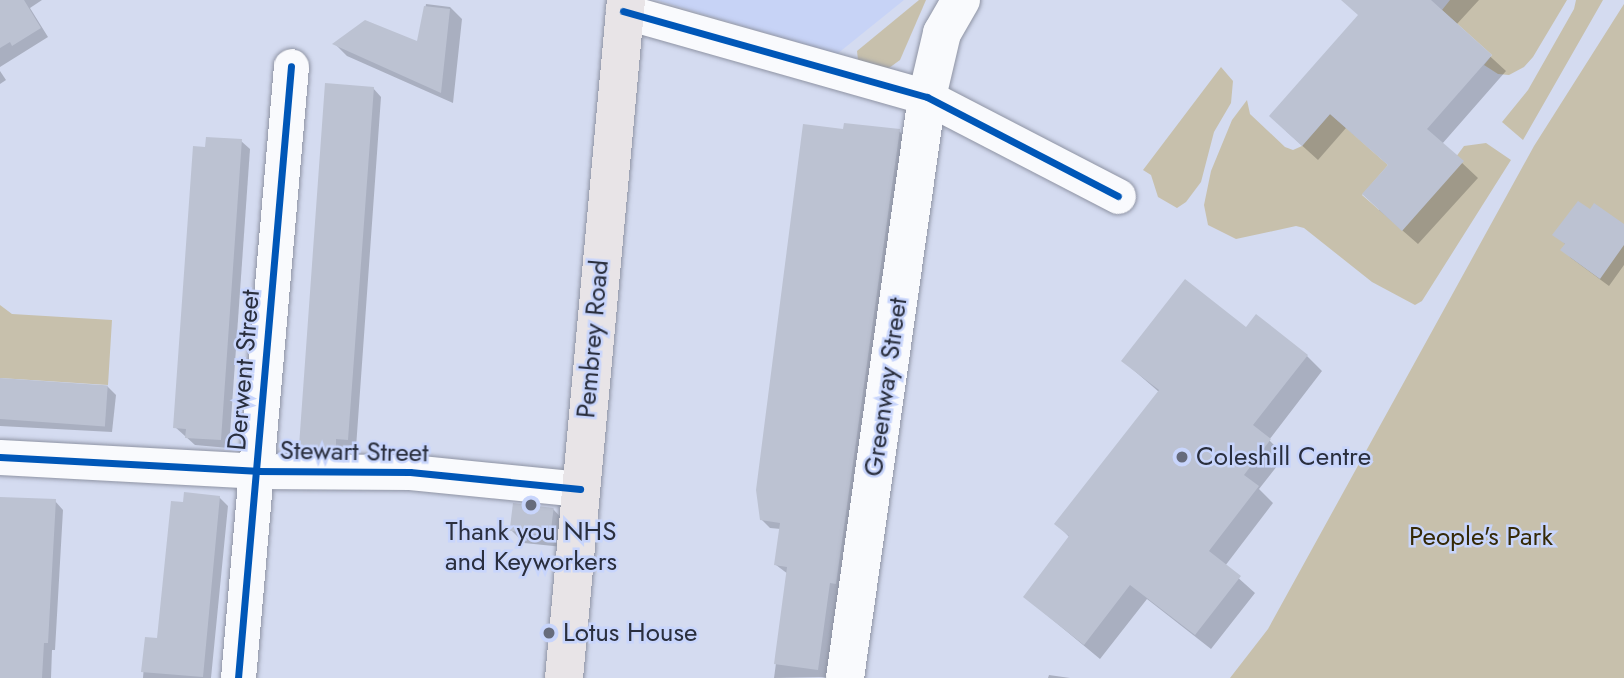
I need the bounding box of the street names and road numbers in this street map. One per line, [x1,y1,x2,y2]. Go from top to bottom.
street label: Pembrey Road [571,259,615,419]
street label: Derwent Street [221,288,267,452]
street label: Greenway Street [858,296,914,478]
street label: Stewart Street [279,435,429,469]

